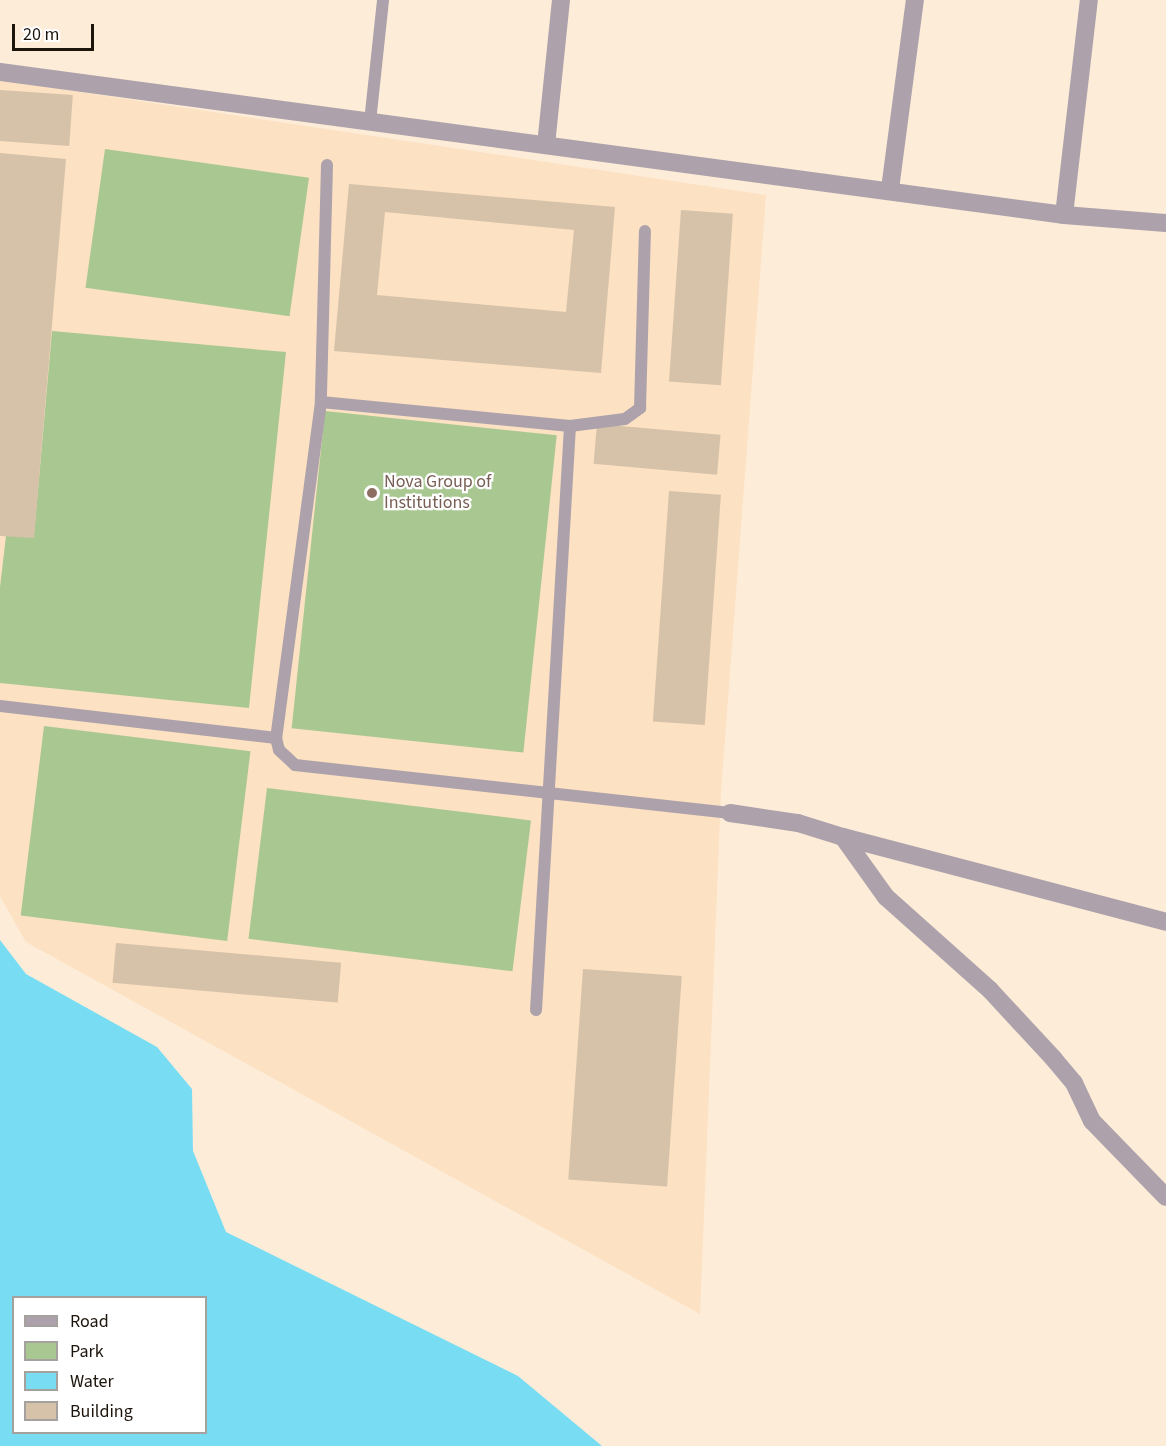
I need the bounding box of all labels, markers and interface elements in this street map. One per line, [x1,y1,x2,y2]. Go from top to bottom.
scale bar [15,12,98,50]
text: 20 m [23,22,59,47]
place label: Nova Group of Institutions [384,472,491,514]
marker: Nova Group of Institutions [365,486,379,500]
legend [12,1296,207,1434]
text: Road [70,1309,109,1334]
text: Park [70,1339,104,1364]
text: Water [70,1369,114,1394]
text: Building [70,1399,133,1424]

